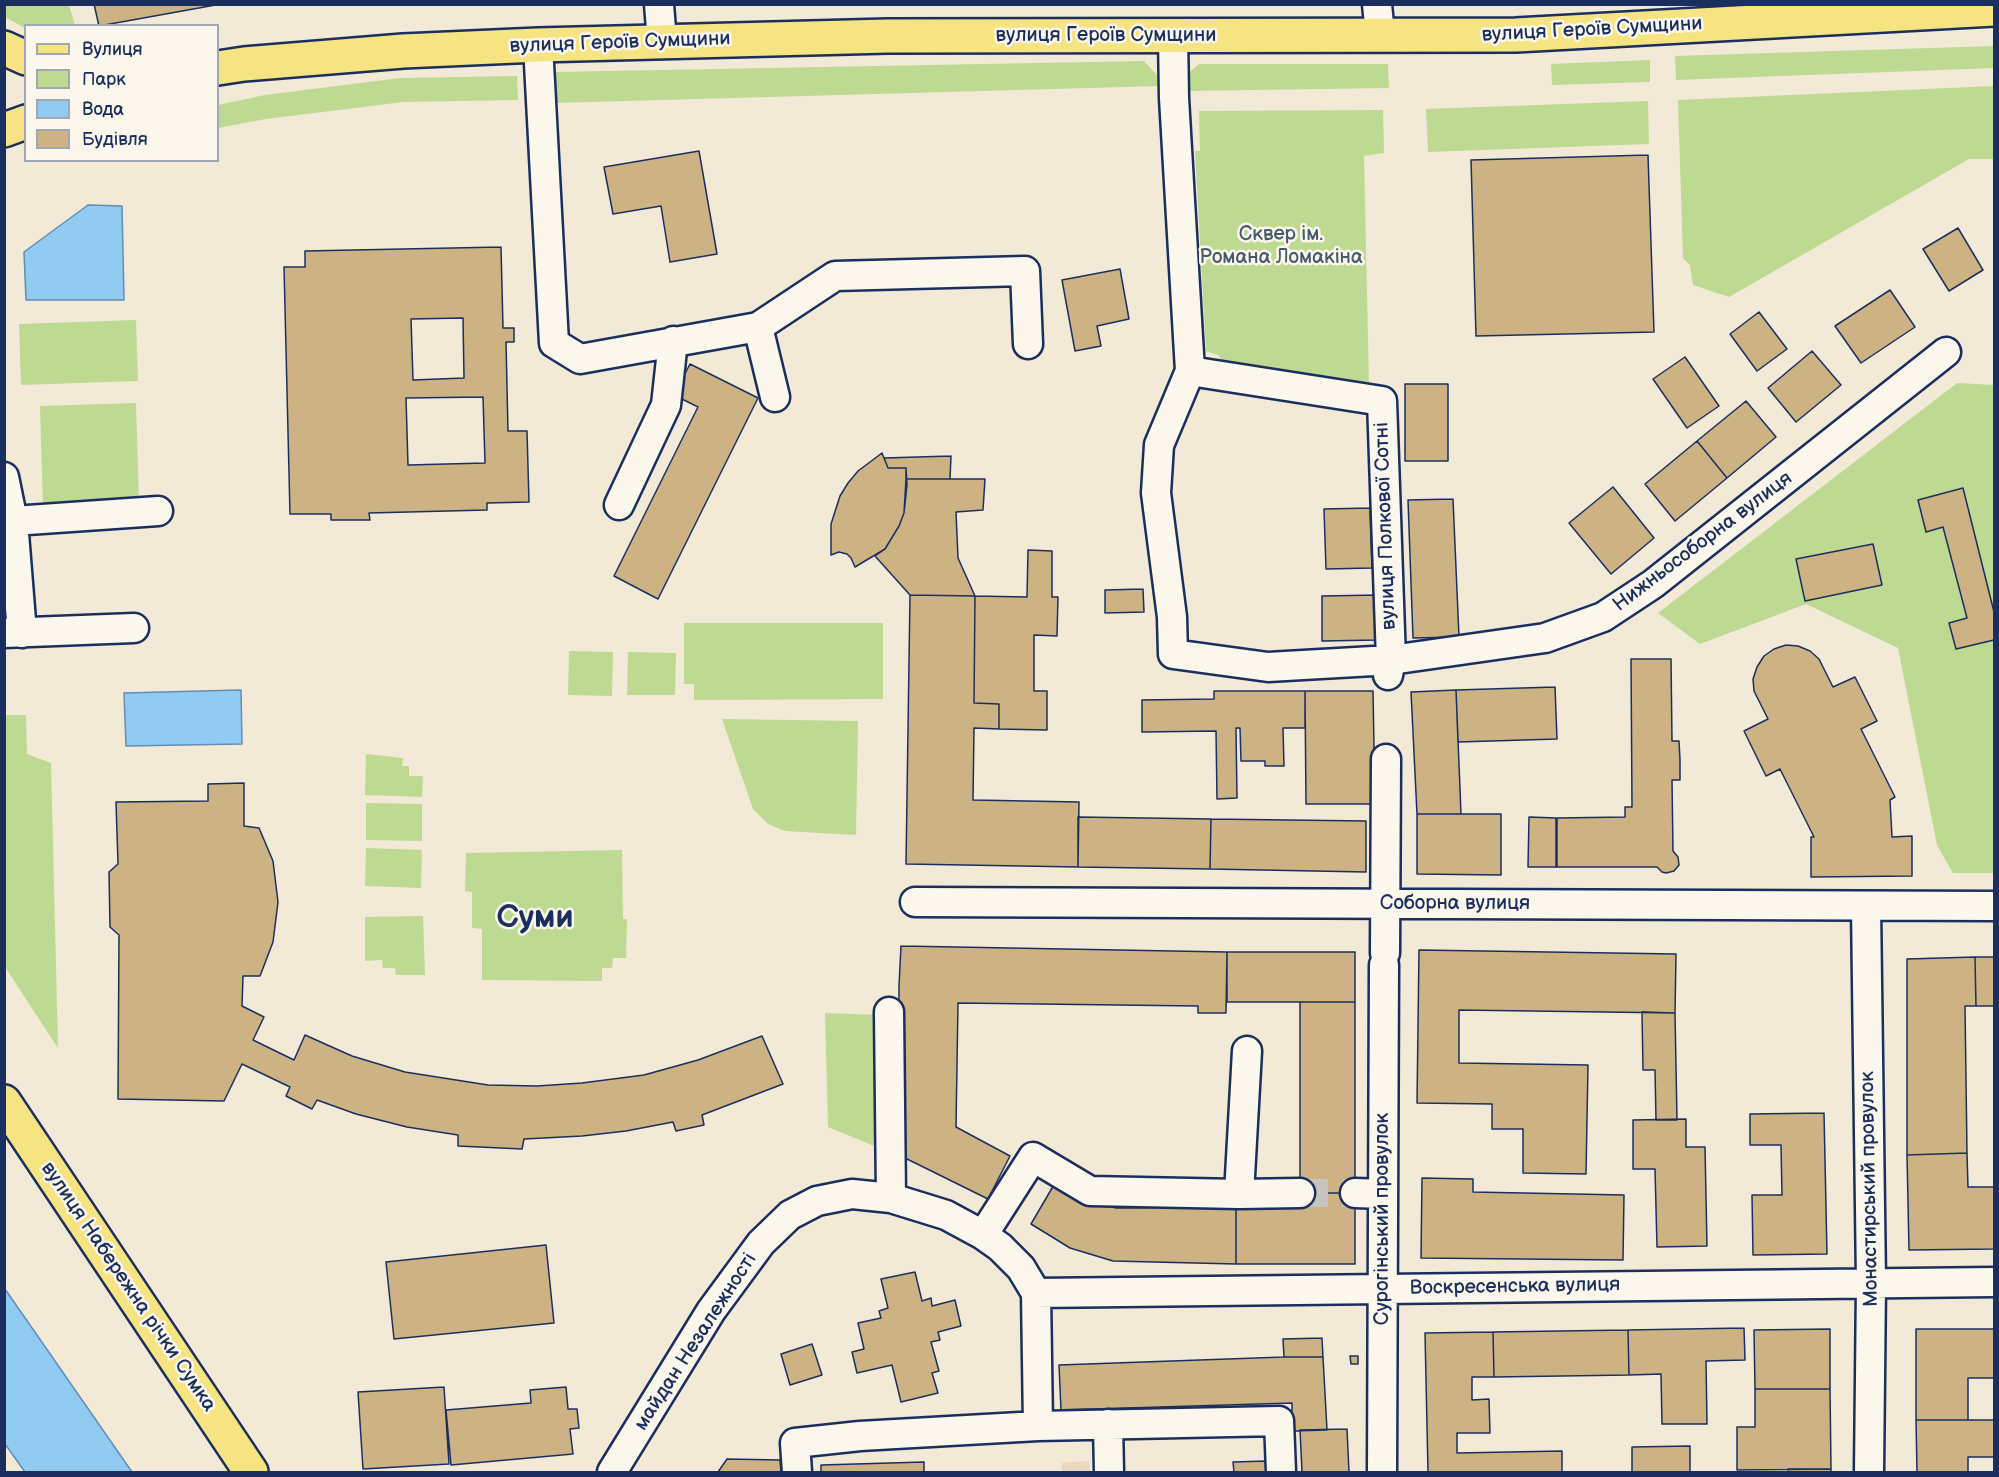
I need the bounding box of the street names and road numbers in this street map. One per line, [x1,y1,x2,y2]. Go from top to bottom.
street label: вулиця Героїв Сумщини [1481,12,1703,48]
street label: вулиця Героїв Сумщини [996,24,1216,48]
street label: вулиця Героїв Сумщини [509,27,731,59]
street label: вулиця Полкової Сотні [1370,422,1402,630]
street label: Нижньособорна вулиця [1609,467,1797,617]
street label: Соборна вулиця [1380,892,1530,916]
street label: Монастирський провулок [1856,1071,1884,1307]
street label: Сурогінський провулок [1371,1113,1395,1325]
street label: вулиця Набережна річки Сумка [35,1158,221,1416]
street label: майдан Незалежності [630,1249,762,1435]
street label: Воскресенська вулиця [1409,1273,1621,1301]

